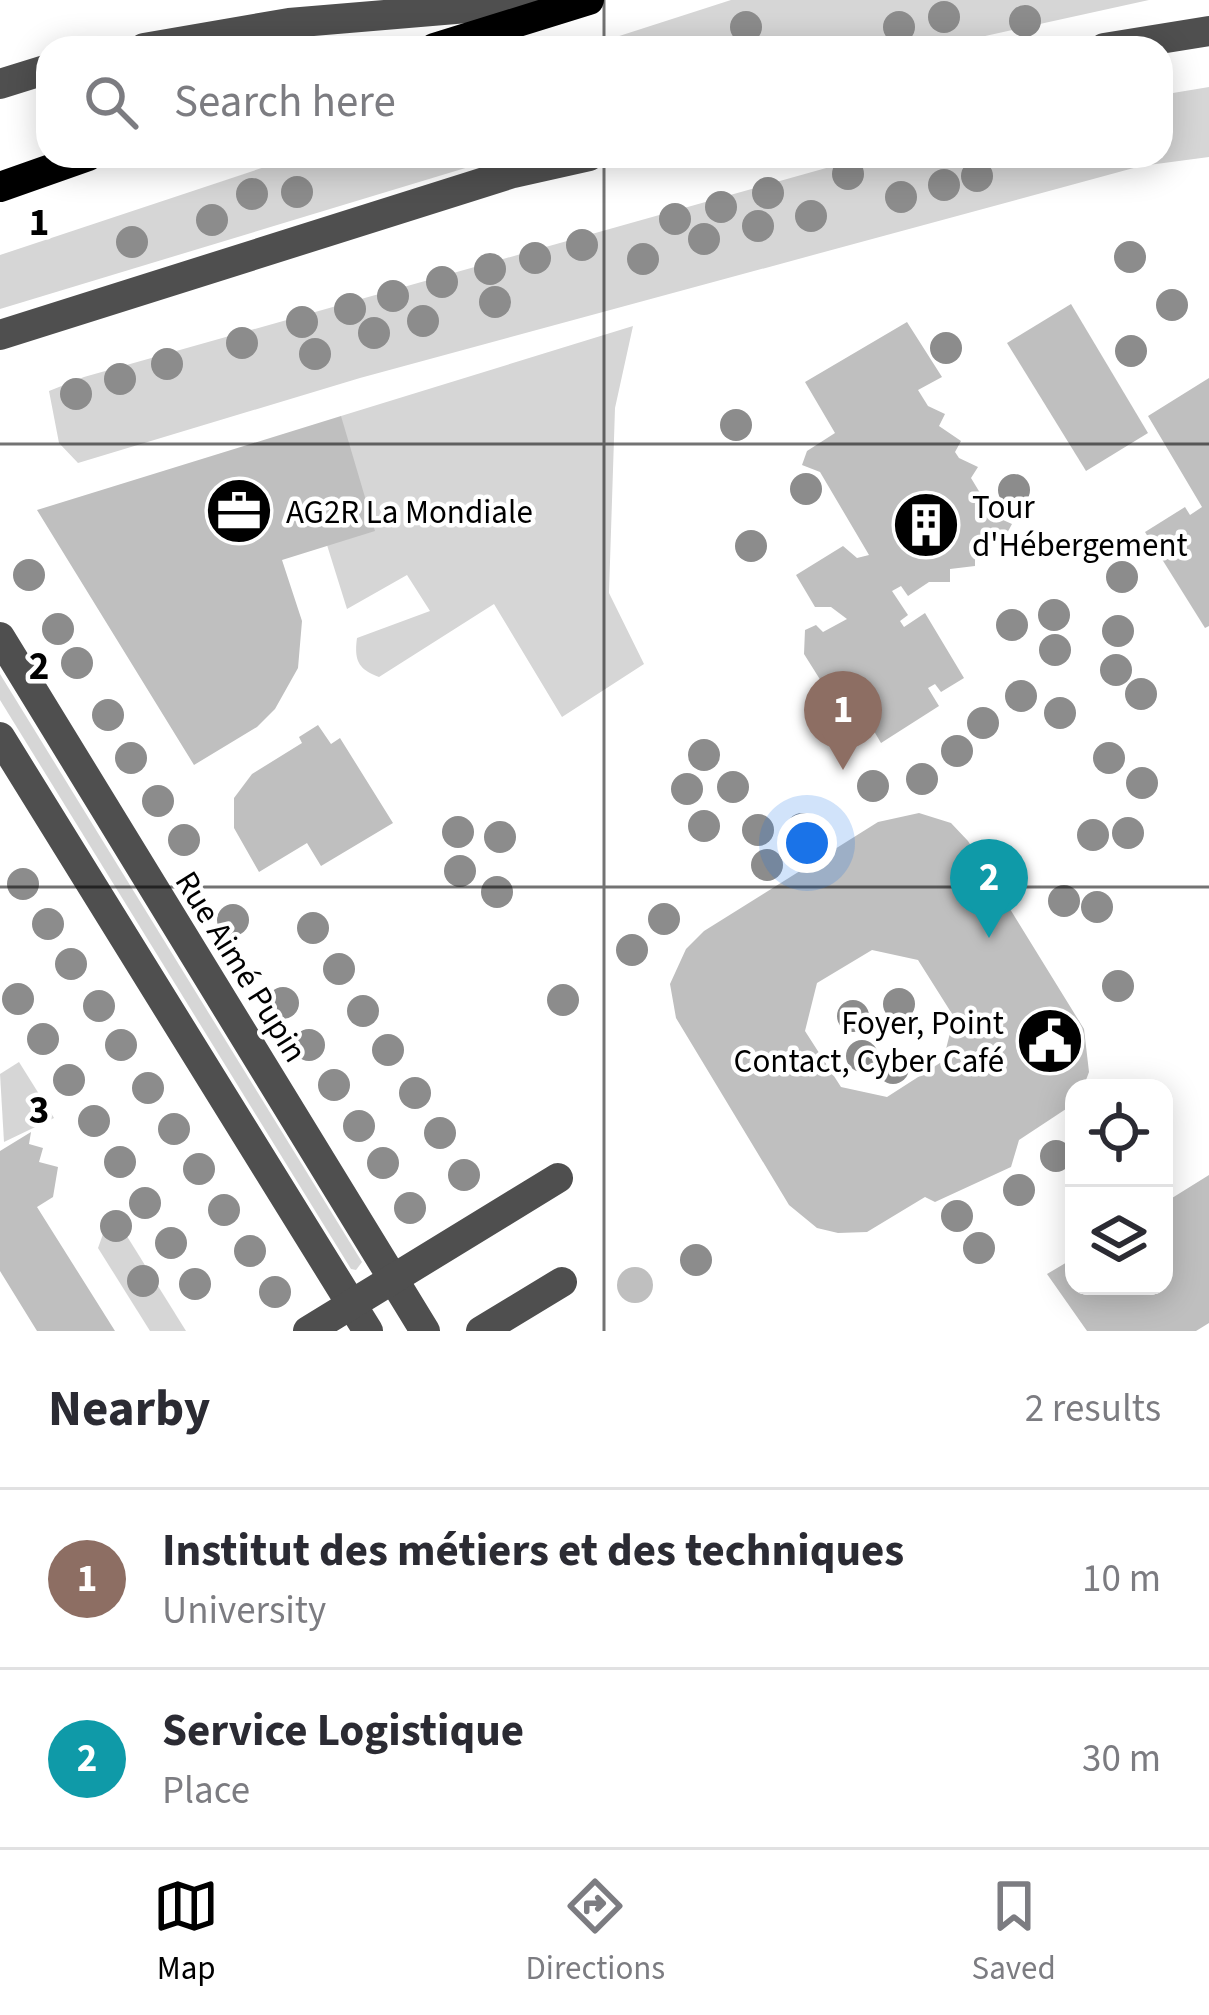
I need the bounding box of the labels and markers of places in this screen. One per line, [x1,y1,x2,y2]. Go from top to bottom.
office icon: AG2R La Mondiale [204,476,274,546]
place label: Tour d'Hébergement [972,484,1188,569]
place label: AG2R La Mondiale [286,489,533,536]
building icon: Tour d'Hébergement [891,490,961,560]
pin: 1 [804,671,882,770]
pin: 2 [950,839,1028,938]
place label: Foyer, Point Contact, Cyber Café [734,1000,1004,1085]
public building icon: Foyer, Point Contact, Cyber Café [1015,1006,1085,1076]

